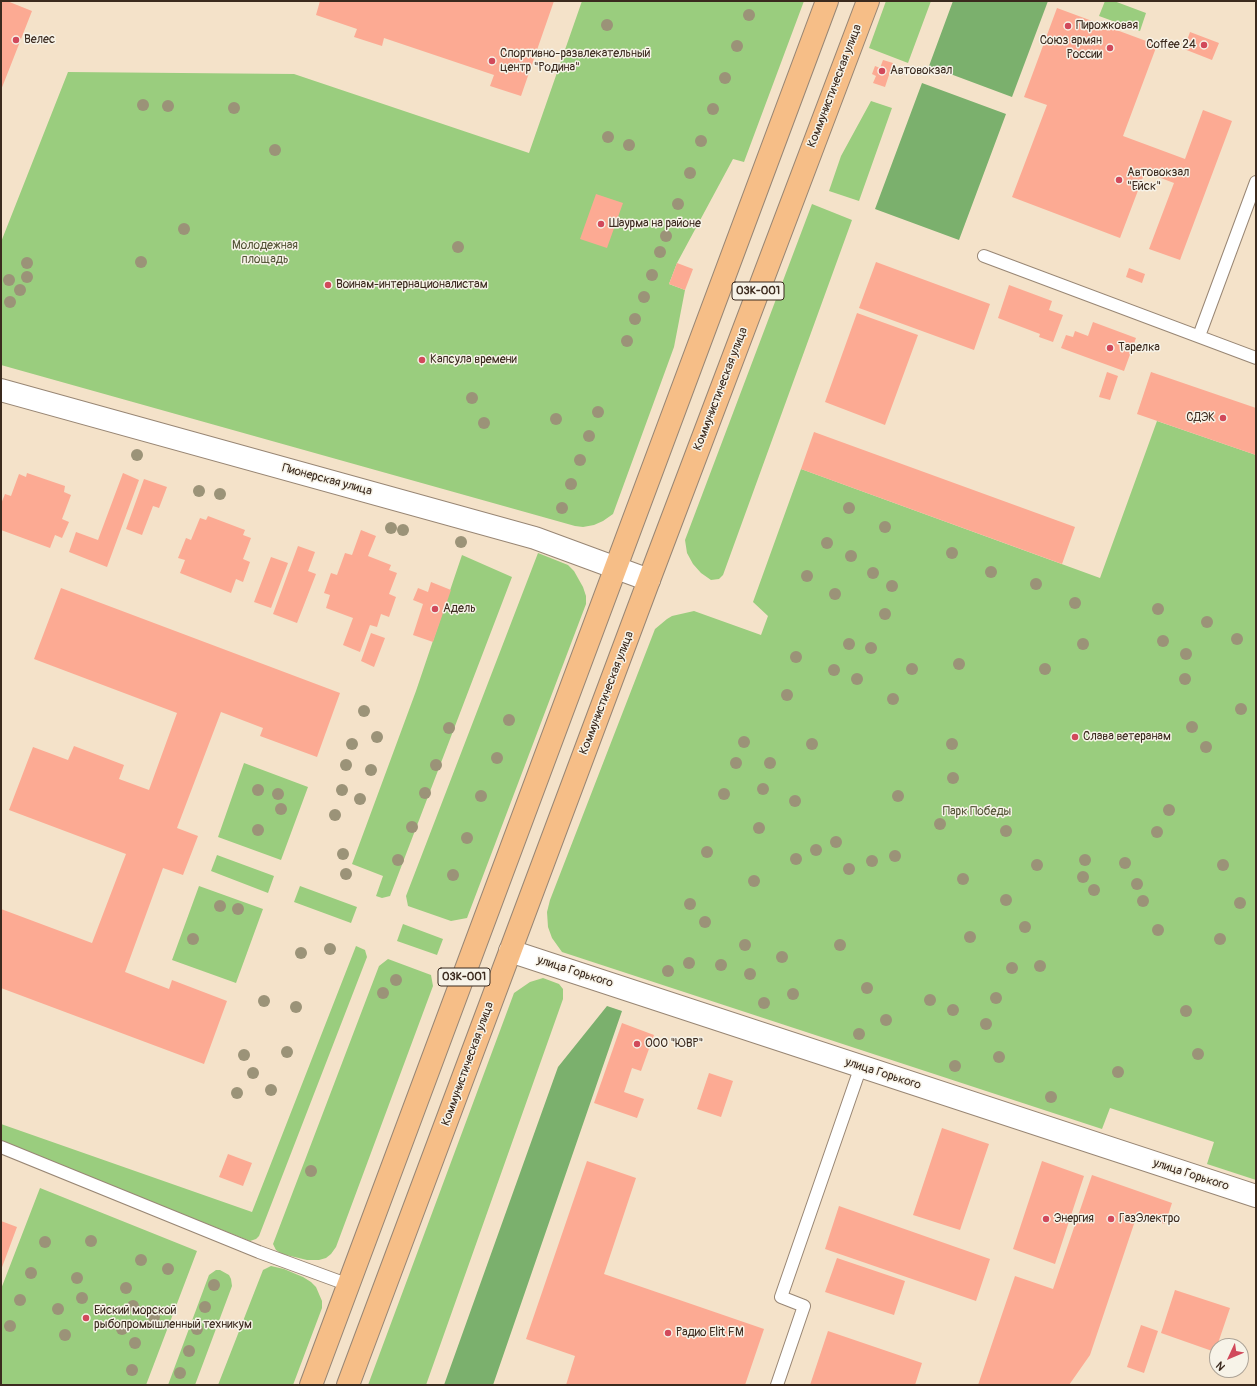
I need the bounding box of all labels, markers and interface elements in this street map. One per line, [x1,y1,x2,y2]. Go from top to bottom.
place label: Пирожковая [1076,19,1138,33]
marker: Пирожковая [1063,21,1073,31]
street label: Коммунистическая улица [805,22,865,150]
place label: Велес [24,33,55,47]
place label: Союз армян России [1040,34,1102,62]
marker: Велес [11,35,21,45]
place label: Coffee 24 [1146,38,1196,52]
marker: Coffee 24 [1199,40,1209,50]
marker: Союз армян России [1105,43,1115,53]
place label: Спортивно-развлекательный центр "Родина" [500,47,651,75]
marker: Спортивно-развлекательный центр "Родина" [487,56,497,66]
place label: Автовокзал [890,64,952,78]
marker: Автовокзал [877,66,887,76]
place label: Автовокзал "Ейск" [1127,166,1189,194]
marker: Автовокзал "Ейск" [1114,175,1124,185]
place label: Шаурма на районе [609,217,701,231]
marker: Шаурма на районе [596,219,606,229]
park label: Молодежная площадь [232,239,298,267]
place label: Воинам-интернационалистам [336,278,488,292]
marker: Воинам-интернационалистам [323,280,333,290]
road number: 03К-001 [732,282,784,300]
street label: Коммунистическая улица [691,325,751,453]
place label: Тарелка [1118,341,1160,355]
marker: Тарелка [1105,343,1115,353]
place label: Капсула времени [430,353,517,367]
marker: Капсула времени [417,355,427,365]
place label: СДЭК [1186,411,1215,425]
marker: СДЭК [1218,413,1228,423]
street label: Пионерская улица [280,461,374,499]
place label: Адель [443,602,476,616]
marker: Адель [430,604,440,614]
street label: Коммунистическая улица [577,629,637,757]
place label: Слава ветеранам [1083,730,1171,744]
marker: Слава ветеранам [1070,732,1080,742]
park label: Парк Победы [943,805,1011,819]
street label: улица Горького [535,953,615,991]
road number: 03К-001 [438,968,490,986]
street label: Коммунистическая улица [439,1000,497,1128]
place label: ООО "ЮВР" [645,1037,703,1051]
marker: ООО "ЮВР" [632,1039,642,1049]
street label: улица Горького [843,1055,923,1093]
street label: улица Горького [1151,1156,1231,1194]
place label: Энергия [1054,1212,1094,1226]
place label: ГазЭлектро [1119,1212,1180,1226]
marker: Энергия [1041,1214,1051,1224]
marker: ГазЭлектро [1106,1214,1116,1224]
place label: Ейский морской рыбопромышленный техникум [94,1304,252,1332]
marker: Ейский морской рыбопромышленный техникум [81,1313,91,1323]
place label: Радио Elit FM [676,1326,744,1340]
marker: Радио Elit FM [663,1328,673,1338]
north arrow [1209,1338,1249,1378]
text: N [1213,1359,1228,1373]

